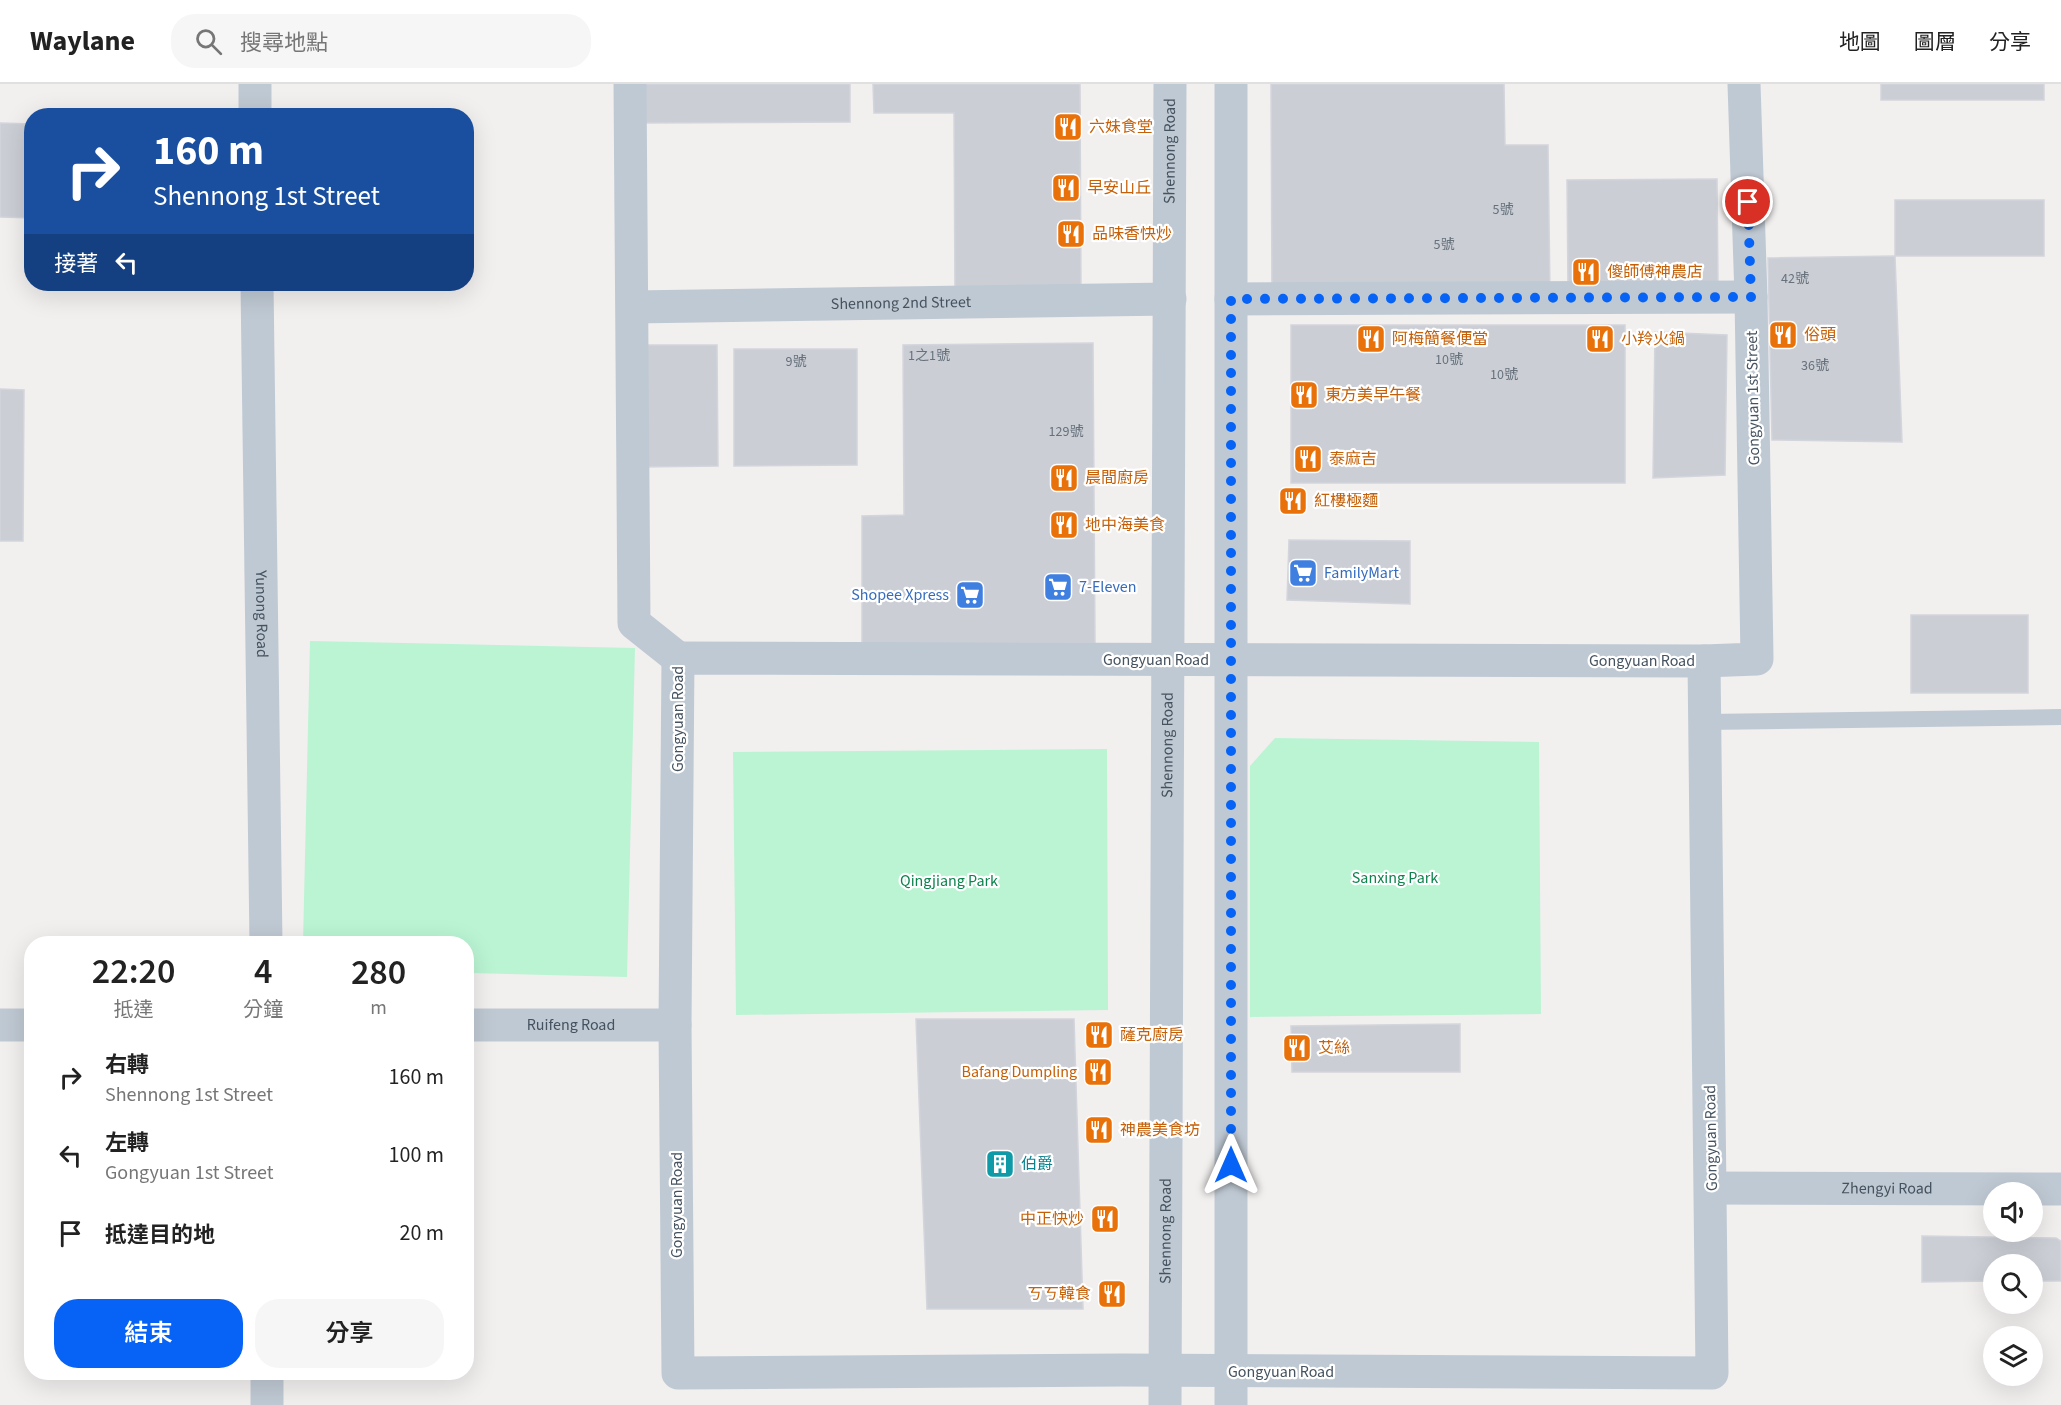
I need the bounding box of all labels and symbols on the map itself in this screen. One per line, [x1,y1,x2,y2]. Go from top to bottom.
street label: Shennong Road [1159,98,1181,204]
restaurant icon: 六妹食堂 [1052,111,1084,143]
place label: 六妹食堂 [1089,116,1153,138]
restaurant icon: 早安山丘 [1050,172,1082,204]
pin [1722,176,1773,227]
place label: 早安山丘 [1087,177,1151,199]
house number: 5號 [1493,200,1513,220]
restaurant icon: 品味香快炒 [1055,218,1087,250]
place label: 品味香快炒 [1092,223,1172,245]
house number: 5號 [1434,235,1454,255]
restaurant icon: 傻師傅神農店 [1570,256,1602,288]
place label: 傻師傅神農店 [1607,261,1703,283]
house number: 42號 [1781,269,1809,289]
street label: Shennong 2nd Street [831,291,972,315]
restaurant icon: 俗頭 [1767,319,1799,351]
restaurant icon: 阿梅簡餐便當 [1355,323,1387,355]
restaurant icon: 小羚火鍋 [1584,323,1616,355]
place label: 俗頭 [1804,324,1836,346]
place label: 阿梅簡餐便當 [1392,328,1488,350]
place label: 小羚火鍋 [1621,328,1685,350]
street label: Gongyuan 1st Street [1741,330,1765,466]
house number: 1之1號 [908,346,950,366]
house number: 10號 [1435,350,1463,370]
house number: 9號 [786,352,806,372]
house number: 36號 [1801,356,1829,376]
house number: 10號 [1490,365,1518,385]
restaurant icon: 東方美早午餐 [1288,379,1320,411]
place label: 東方美早午餐 [1325,384,1421,406]
house number: 129號 [1049,422,1083,442]
restaurant icon: 泰麻吉 [1292,443,1324,475]
place label: 泰麻吉 [1329,448,1377,470]
restaurant icon: 晨間廚房 [1048,462,1080,494]
place label: 晨間廚房 [1085,467,1149,489]
restaurant icon: 紅樓極麵 [1277,485,1309,517]
place label: 紅樓極麵 [1314,490,1378,512]
restaurant icon: 地中海美食 [1048,509,1080,541]
place label: 地中海美食 [1085,514,1165,536]
supermarket icon: FamilyMart [1287,557,1319,589]
place label: FamilyMart [1324,562,1399,584]
street label: Yunong Road [250,569,273,658]
supermarket icon: 7-Eleven [1042,571,1074,603]
place label: 7-Eleven [1079,576,1137,598]
supermarket icon: Shopee Xpress [954,579,986,611]
place label: Shopee Xpress [851,584,949,606]
street label: Gongyuan Road [1103,649,1209,671]
street label: Gongyuan Road [1589,650,1695,672]
street label: Gongyuan Road [667,666,689,772]
street label: Shennong Road [1156,692,1179,798]
park label: Sanxing Park [1352,867,1438,889]
park label: Qingjiang Park [900,870,998,892]
street label: Ruifeng Road [527,1014,615,1036]
restaurant icon: 薩克廚房 [1083,1019,1115,1051]
place label: 薩克廚房 [1120,1024,1184,1046]
restaurant icon: 艾絲 [1281,1032,1313,1064]
place label: 艾絲 [1318,1037,1350,1059]
restaurant icon: Bafang Dumpling [1082,1056,1114,1088]
place label: Bafang Dumpling [962,1061,1077,1083]
street label: Gongyuan Road [1699,1085,1723,1191]
restaurant icon: 神農美食坊 [1083,1114,1115,1146]
place label: 神農美食坊 [1120,1119,1200,1141]
position arrow [1199,1133,1263,1197]
building icon: 伯爵 [984,1148,1016,1180]
street label: Gongyuan Road [666,1152,688,1258]
place label: 伯爵 [1021,1153,1053,1175]
street label: Zhengyi Road [1841,1177,1933,1200]
street label: Shennong Road [1154,1178,1177,1284]
restaurant icon: 中正快炒 [1089,1203,1121,1235]
place label: 中正快炒 [1020,1208,1084,1230]
restaurant icon: ㄎㄎ韓食 [1096,1278,1128,1310]
place label: ㄎㄎ韓食 [1027,1283,1091,1305]
street label: Gongyuan Road [1228,1361,1334,1383]

